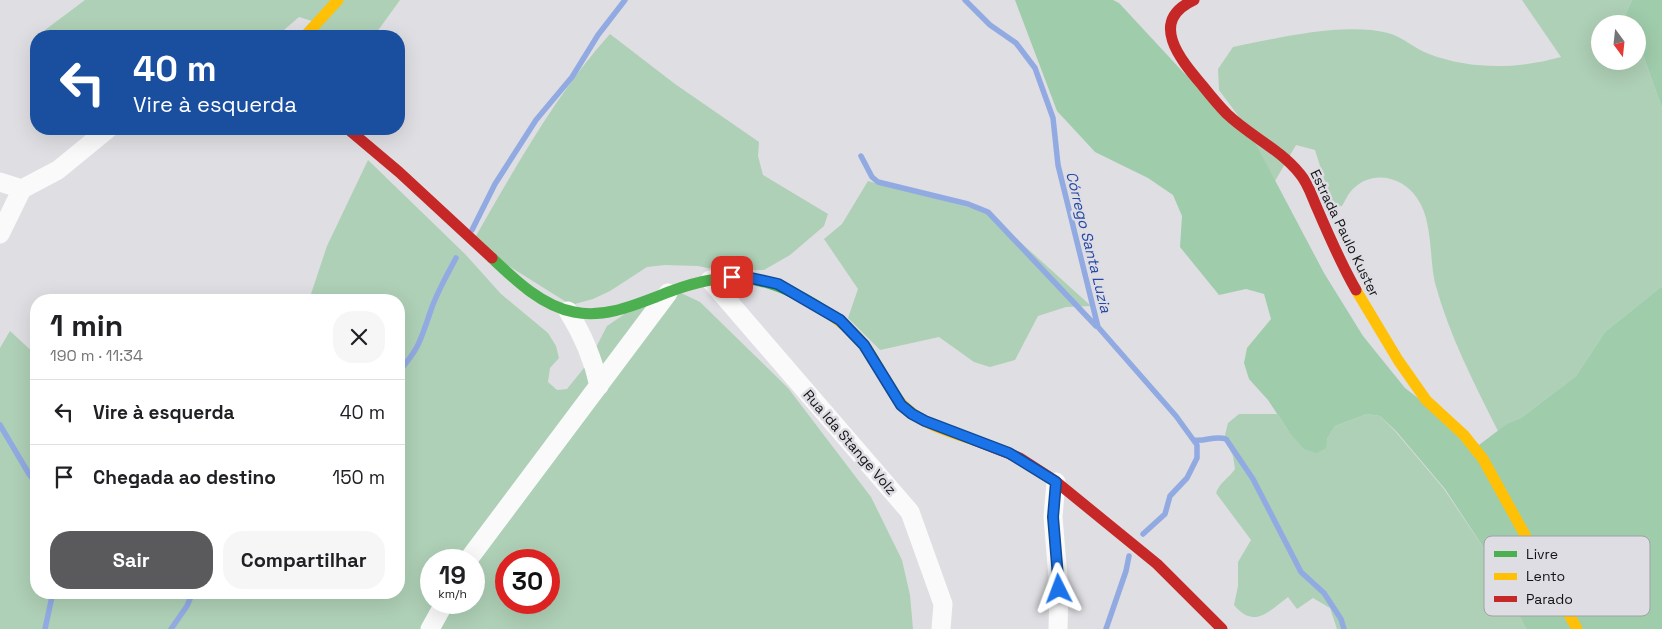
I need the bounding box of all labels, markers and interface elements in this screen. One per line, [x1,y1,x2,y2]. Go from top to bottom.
north arrow [1591,15,1646,70]
map controls [1591,15,1646,70]
text: 40 m [133,47,217,91]
icon: left [50,50,115,115]
text: Vire à esquerda [133,90,297,118]
street label: Estrada Paulo Kuster [1306,166,1384,300]
water label: Córrego Santa Luzia [1062,169,1116,315]
pin [711,256,753,298]
icon: arrive [718,263,746,291]
text: 1 min [50,306,123,345]
button: close [333,311,385,363]
text: 190 m · 11:34 [50,345,143,366]
street label: Rua Ida Stange Volz [800,386,900,498]
icon: left [50,398,78,426]
text: Vire à esquerda [93,400,235,425]
text: 40 m [340,400,385,425]
icon: arrive [50,463,78,491]
text: Chegada ao destino [93,465,276,490]
text: 150 m [332,465,385,490]
button: Sair [50,531,213,589]
button: Compartilhar [223,531,385,589]
legend [1484,536,1650,616]
text: Livre [1526,545,1558,563]
speed limit sign: 30 [495,549,560,614]
text: 19 [439,559,466,591]
position arrow [1032,562,1084,614]
text: Lento [1526,567,1565,585]
text: km/h [438,586,467,602]
text: Parado [1526,590,1573,608]

